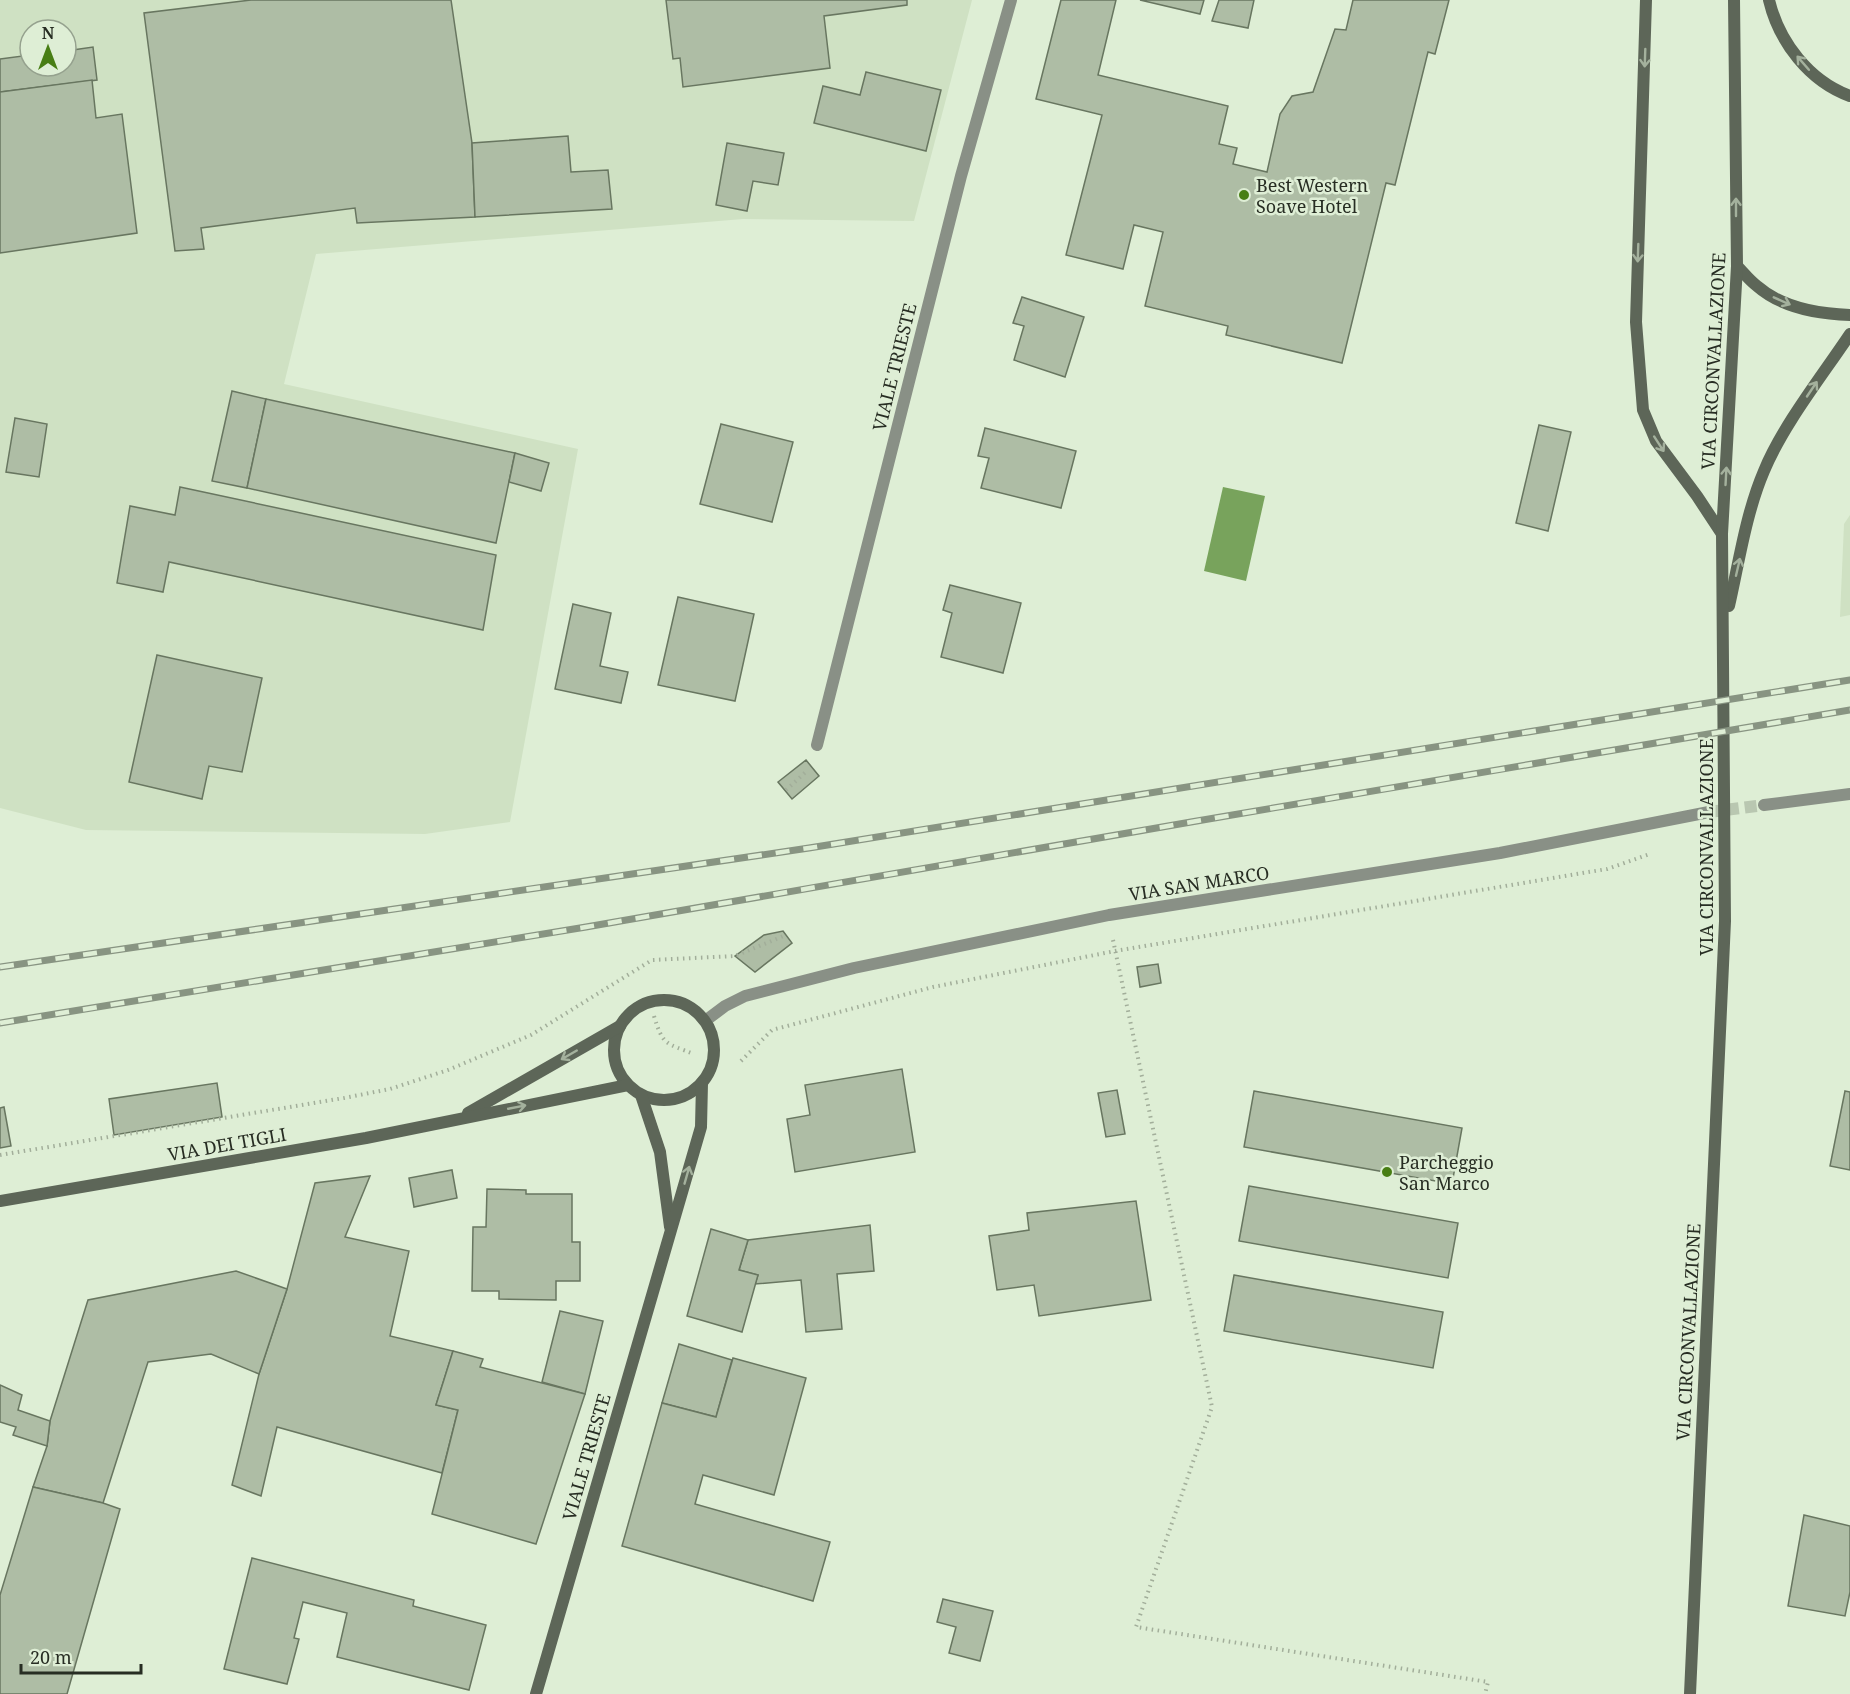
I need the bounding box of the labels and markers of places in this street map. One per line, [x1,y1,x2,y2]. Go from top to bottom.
place label: Best Western Soave Hotel [1256,173,1368,218]
marker: Best Western Soave Hotel [1237,188,1251,202]
place label: Parcheggio San Marco [1399,1150,1494,1195]
marker: Parcheggio San Marco [1380,1165,1394,1179]

